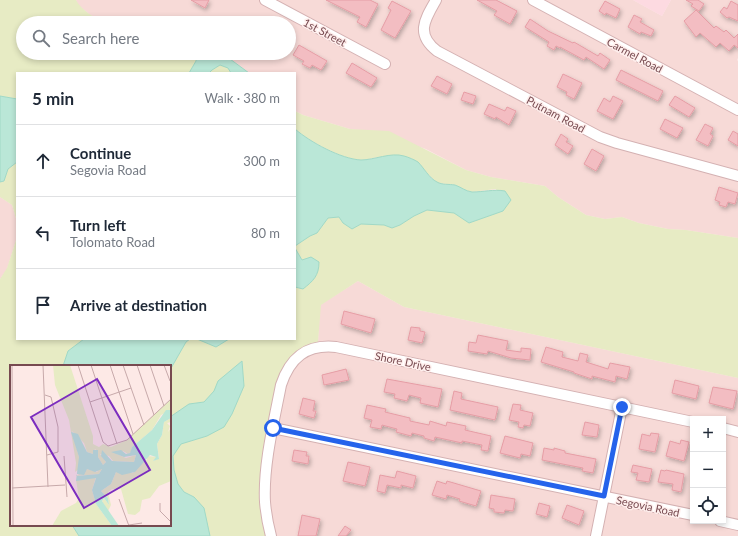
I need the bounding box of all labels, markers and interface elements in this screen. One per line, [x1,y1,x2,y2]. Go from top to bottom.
street label: 1st Street [301,15,349,49]
search box [16,16,296,60]
icon: search [30,27,52,49]
text: Search here [62,29,139,47]
street label: Carmel Road [605,35,665,75]
text: 5 min [32,88,74,109]
text: Walk · 380 m [204,90,280,106]
street label: Putnam Road [524,93,588,135]
text: Continue [70,144,131,162]
icon: ahead [32,150,54,172]
text: 300 m [243,153,280,169]
text: Segovia Road [70,162,146,178]
text: Turn left [70,216,126,234]
icon: left [32,222,54,244]
text: 80 m [251,225,280,241]
text: Tolomato Road [70,234,155,250]
icon: arrive [32,294,54,316]
text: Arrive at destination [70,296,207,314]
street label: Shore Drive [374,349,432,373]
inset map [10,365,171,526]
route end [613,398,631,416]
map controls [690,416,726,524]
button: + [690,416,726,452]
route start [264,419,282,437]
button: − [690,452,726,488]
button: locate [690,488,726,524]
street label: Segovia Road [615,493,681,519]

